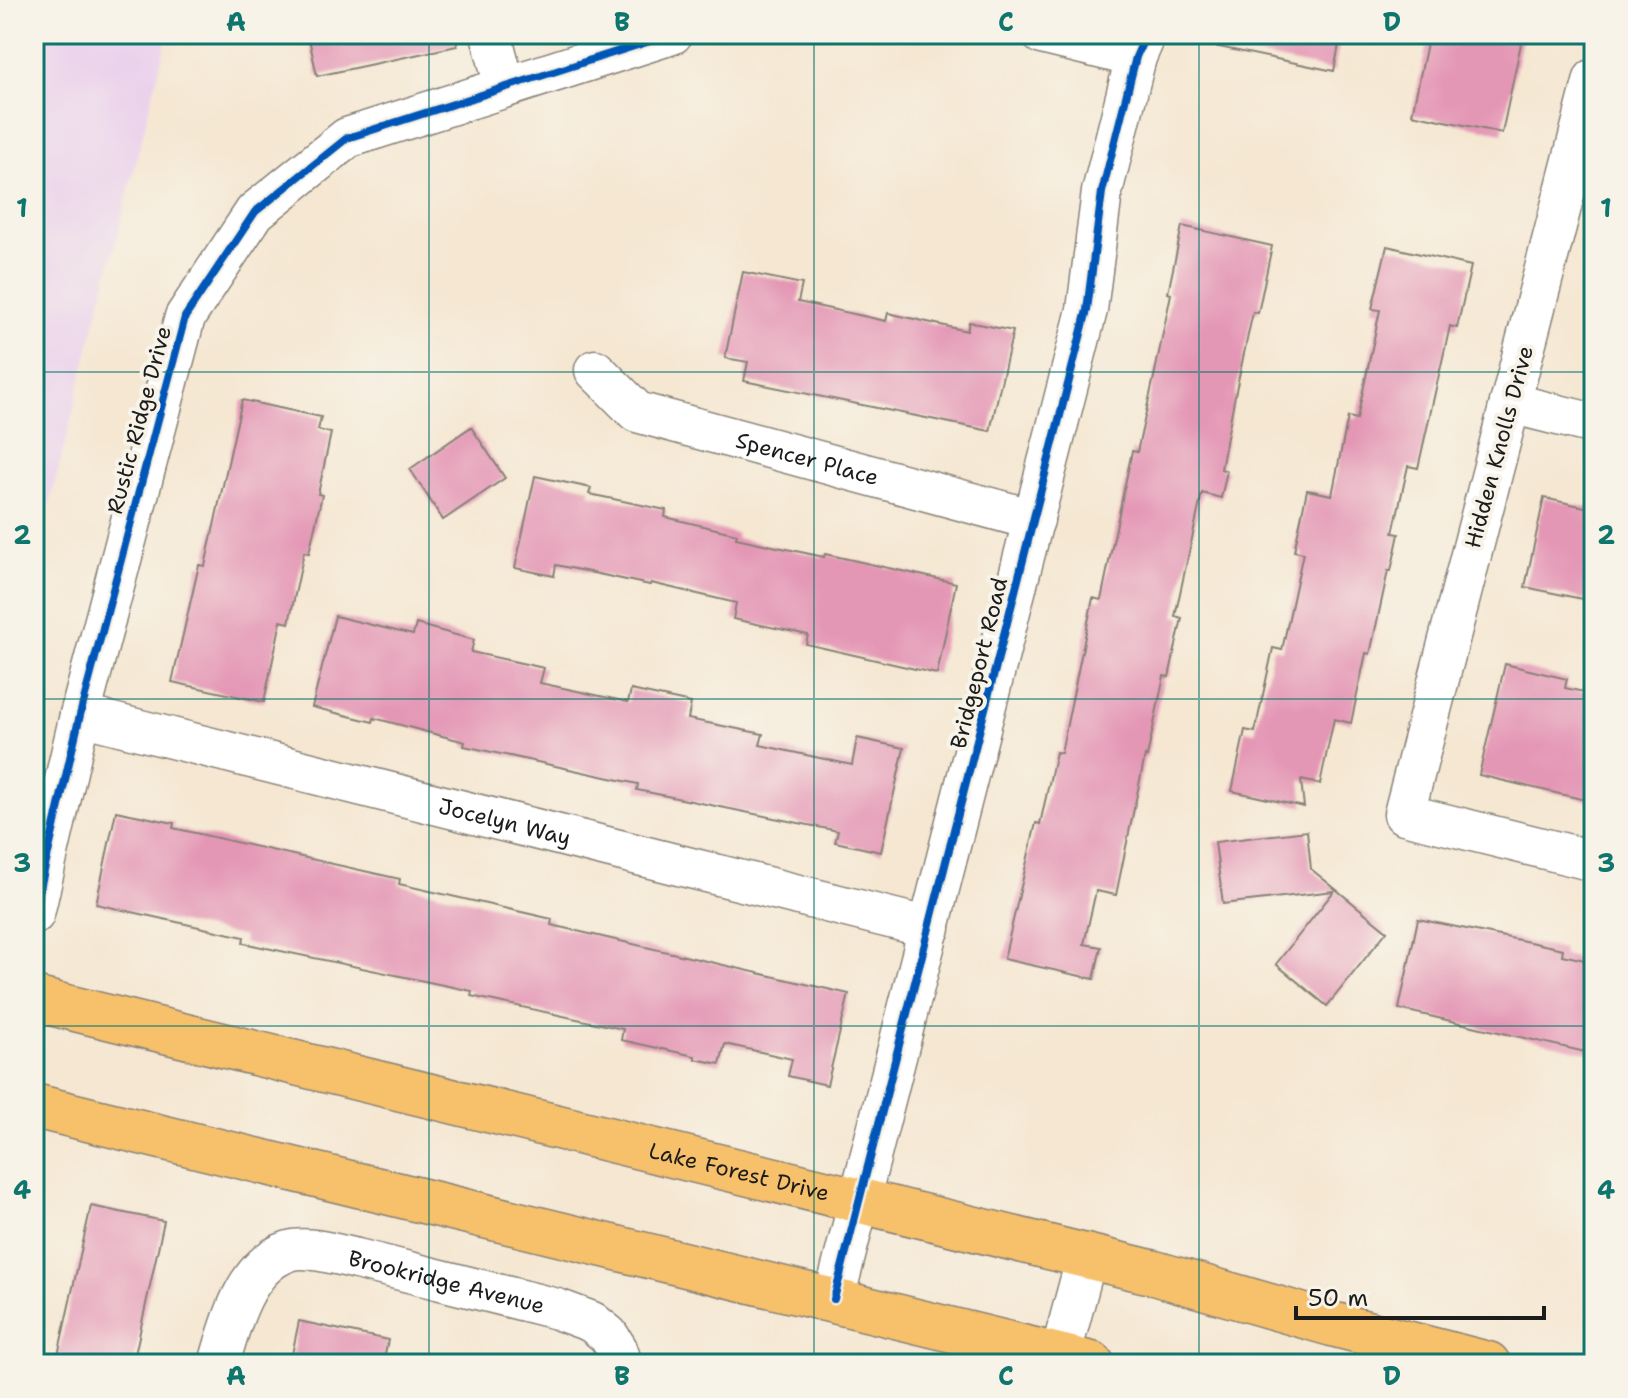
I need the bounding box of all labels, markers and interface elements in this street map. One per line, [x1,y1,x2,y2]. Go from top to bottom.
text: A [226,4,246,39]
text: B [614,4,630,39]
text: C [998,4,1014,39]
text: D [1383,4,1401,39]
text: 1 [16,190,28,225]
text: 1 [1600,190,1612,225]
street label: Rustic Ridge Drive [100,323,178,517]
street label: Hidden Knolls Drive [1458,343,1540,551]
street label: Spencer Place [733,425,882,492]
text: 2 [13,517,31,552]
text: 2 [1597,517,1615,552]
street label: Bridgeport Road [944,574,1014,752]
street label: Jocelyn Way [436,791,574,852]
text: 3 [13,845,31,880]
text: 3 [1597,845,1615,880]
street label: Lake Forest Drive [646,1135,832,1207]
text: 4 [13,1172,31,1207]
text: 4 [1597,1172,1615,1207]
street label: Brookridge Avenue [346,1243,548,1320]
scale bar [1296,1270,1544,1320]
text: 50 m [1308,1282,1368,1314]
text: A [226,1358,246,1393]
text: B [614,1358,630,1393]
text: C [998,1358,1014,1393]
text: D [1383,1358,1401,1393]

